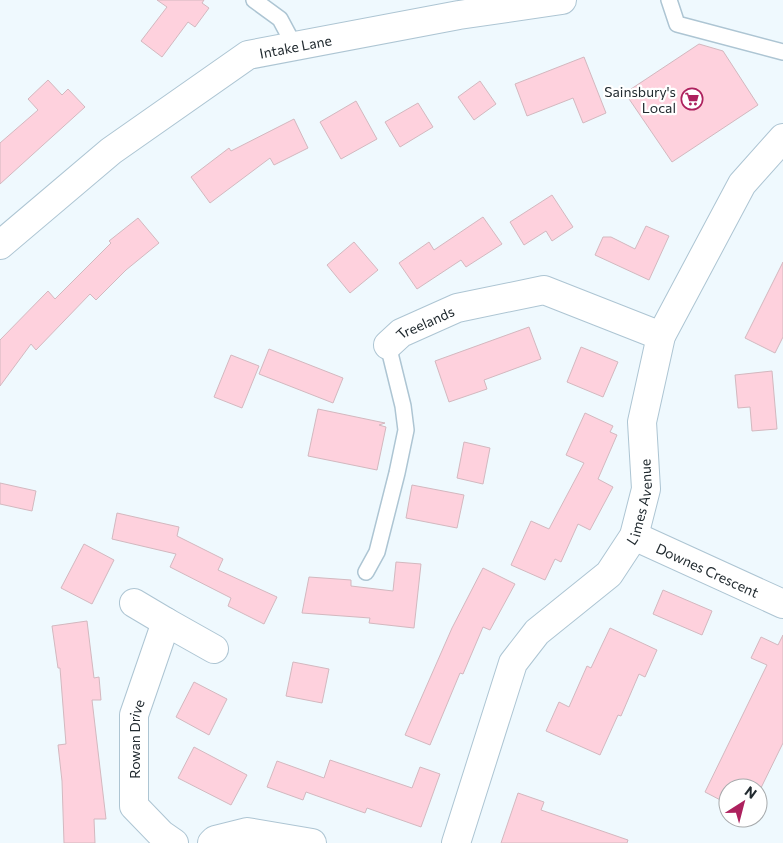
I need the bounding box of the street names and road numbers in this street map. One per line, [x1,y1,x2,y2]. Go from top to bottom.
street label: Intake Lane [258,31,333,61]
street label: Treelands [392,302,456,342]
street label: Limes Avenue [622,459,655,548]
street label: Downes Crescent [654,539,762,601]
street label: Rowan Drive [125,697,147,779]

